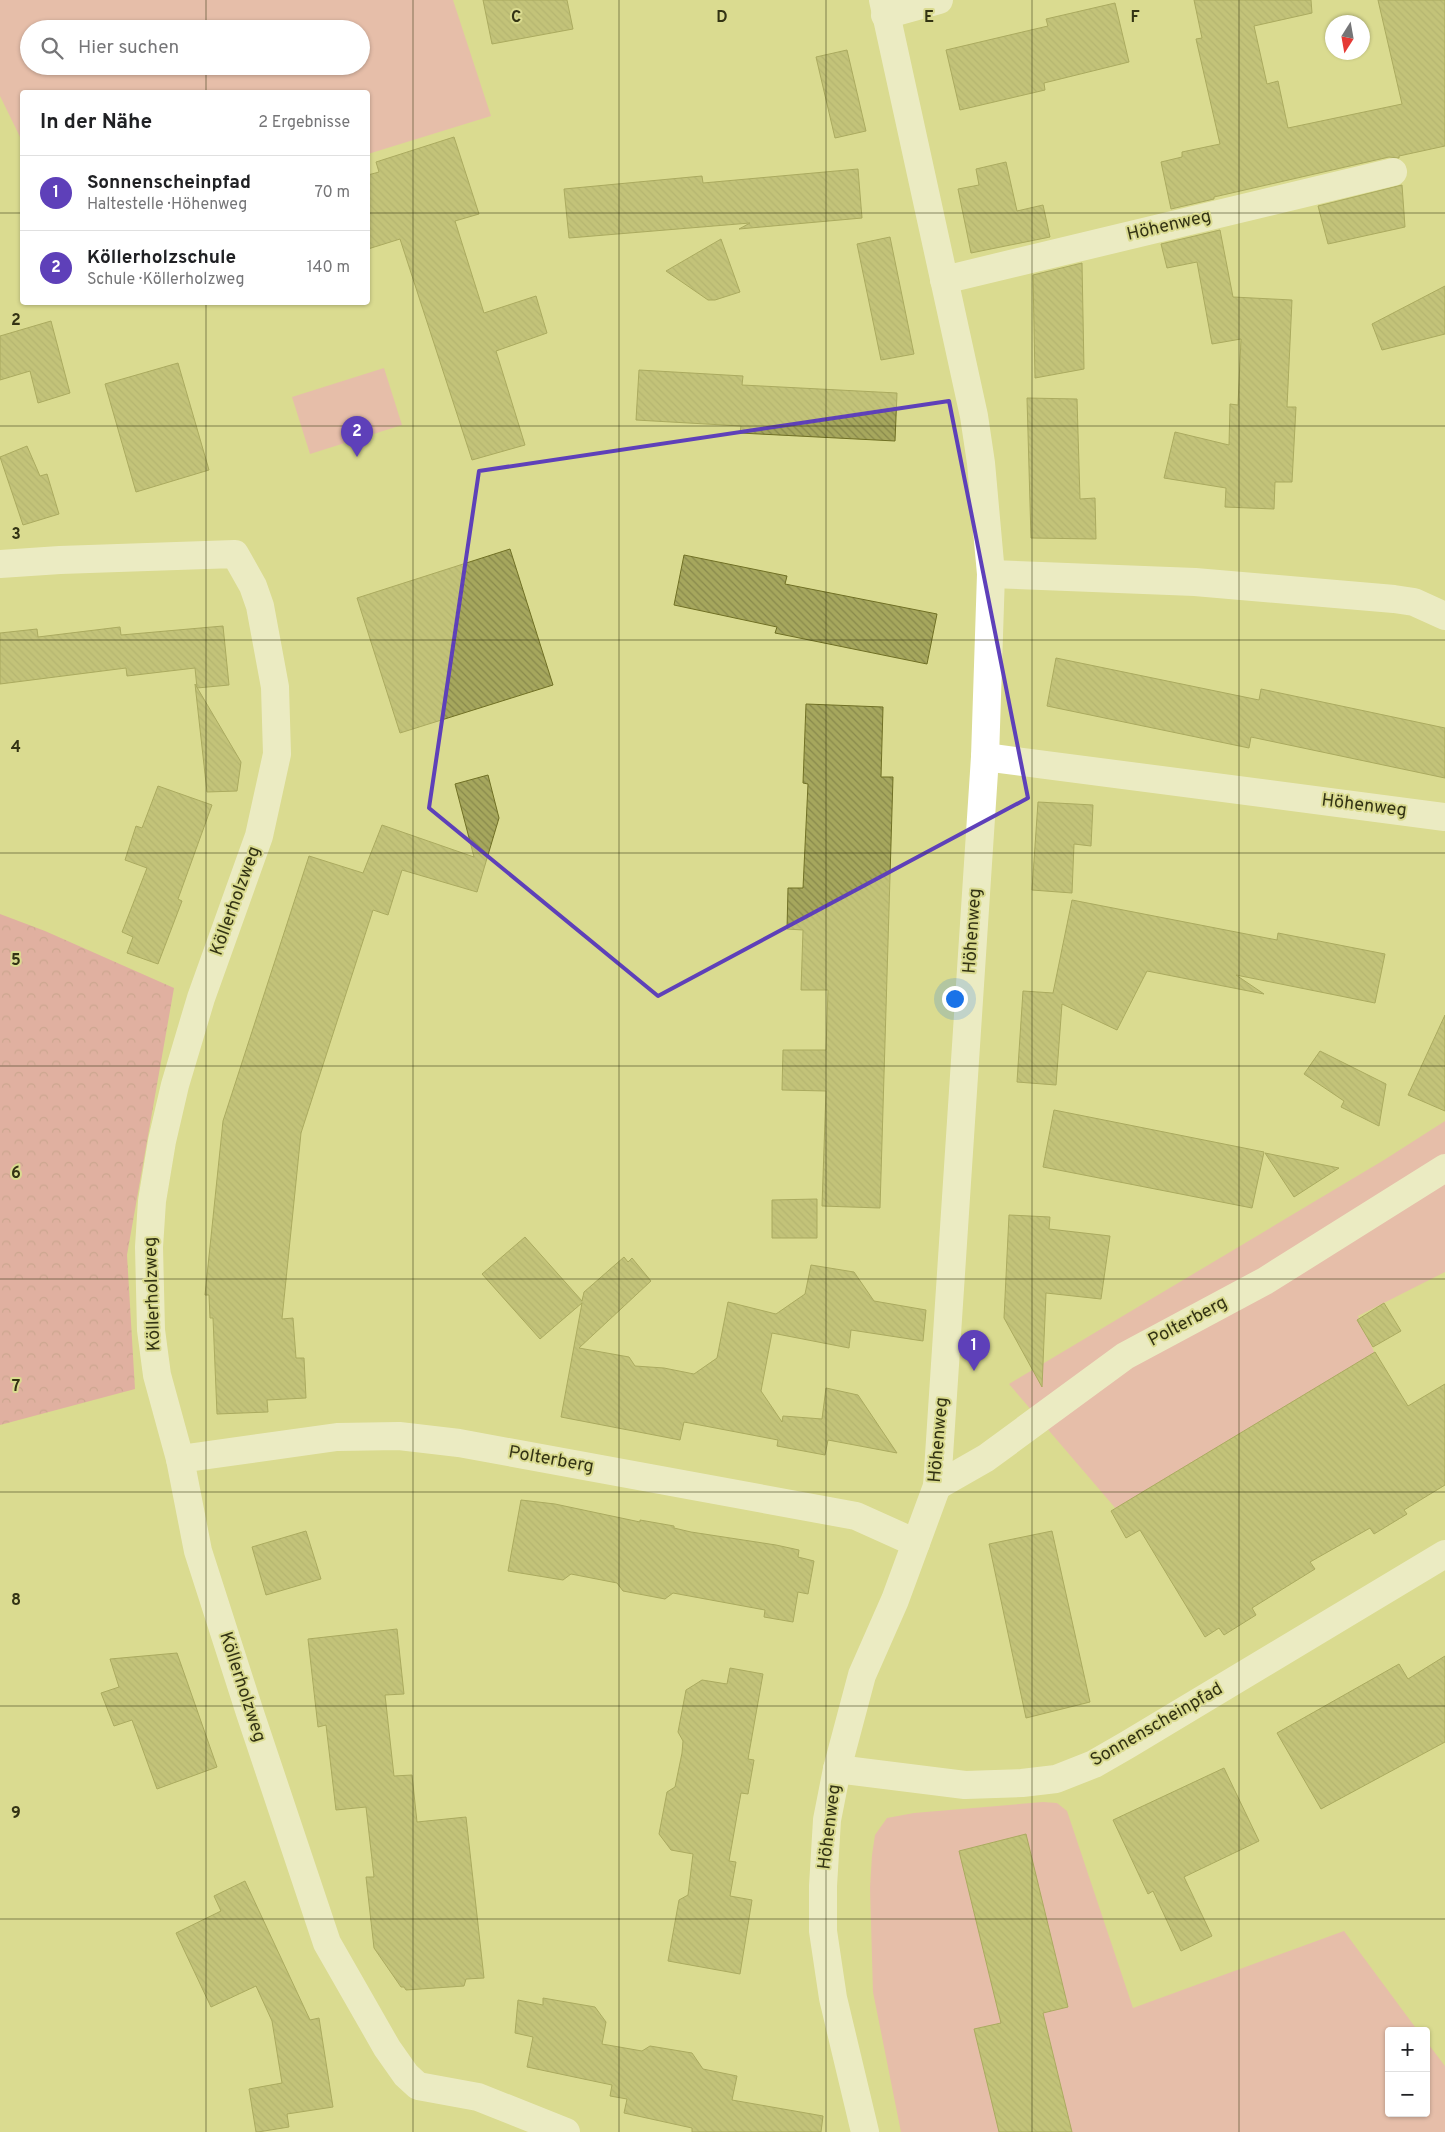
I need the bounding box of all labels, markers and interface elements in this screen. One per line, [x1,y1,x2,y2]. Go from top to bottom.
text: C [511,8,521,28]
text: D [716,8,728,28]
text: E [924,8,934,28]
text: F [1130,8,1140,28]
north arrow [1325,15,1370,60]
search box [20,20,370,75]
icon: search [38,34,66,62]
text: Hier suchen [78,36,179,60]
text: In der Nähe [40,109,152,136]
text: 2 Ergebnisse [258,113,350,133]
text: Sonnenscheinpfad [87,171,251,195]
text: 1 [53,183,59,203]
text: 70 m [315,183,350,203]
text: Haltestelle · Höhenweg [87,195,247,215]
street label: Höhenweg [1125,205,1213,247]
text: Köllerholzschule [87,246,236,270]
text: 2 [51,258,61,278]
text: 140 m [307,258,350,278]
text: Schule · Köllerholzweg [87,270,245,290]
text: 2 [11,311,21,331]
pin: 2 [341,416,373,457]
text: 3 [11,525,21,545]
text: 4 [11,738,21,758]
street label: Höhenweg [1320,789,1408,823]
street label: Köllerholzweg [206,843,266,959]
street label: Höhenweg [959,887,987,975]
text: 5 [11,951,21,971]
your location [942,986,968,1012]
text: 6 [11,1164,21,1184]
street label: Köllerholzweg [140,1236,166,1352]
street label: Polterberg [1144,1292,1232,1352]
pin: 1 [958,1330,990,1371]
text: 7 [12,1377,20,1397]
street label: Höhenweg [924,1396,954,1484]
street label: Polterberg [506,1441,596,1479]
text: 8 [11,1591,21,1611]
street label: Köllerholzweg [213,1629,271,1745]
street label: Sonnenscheinpfad [1087,1678,1227,1772]
street label: Höhenweg [813,1783,847,1871]
text: 9 [11,1804,21,1824]
map controls [1385,2027,1430,2117]
button: + [1385,2027,1430,2072]
button: − [1385,2072,1430,2117]

